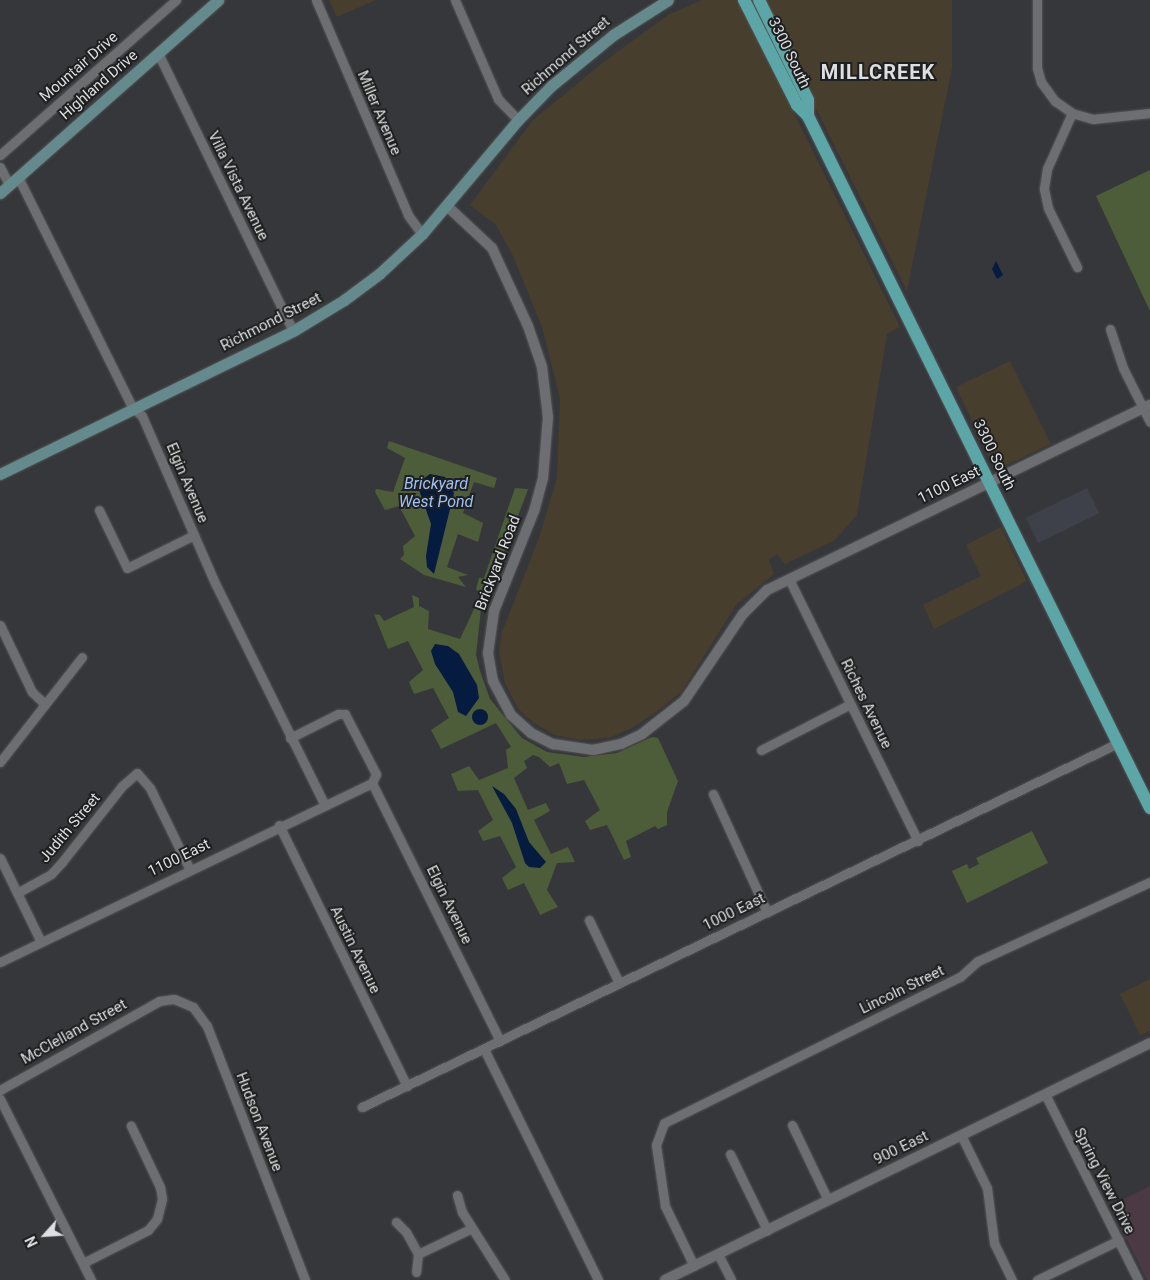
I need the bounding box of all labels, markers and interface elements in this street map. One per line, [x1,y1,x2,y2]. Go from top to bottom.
street label: Richmond Street [518,13,614,99]
street label: 3300 South [764,15,814,91]
street label: Mountair Drive [36,28,122,106]
street label: Highland Drive [56,46,142,124]
district label: MILLCREEK [820,60,936,84]
street label: Miller Avenue [353,68,405,158]
street label: Villa Vista Avenue [204,129,272,243]
street label: Richmond Street [218,289,324,355]
street label: 3300 South [969,417,1019,493]
street label: Elgin Avenue [162,440,212,526]
street label: 1100 East [915,462,983,508]
water label: Brickyard West Pond [399,474,473,512]
street label: Brickyard Road [472,513,524,613]
street label: Riches Avenue [837,656,895,752]
street label: Judith Street [36,790,104,866]
street label: 1100 East [145,835,213,881]
street label: Elgin Avenue [422,863,476,947]
street label: 1000 East [700,889,768,935]
street label: Austin Avenue [326,903,384,997]
street label: Lincoln Street [857,962,947,1018]
street label: McClelland Street [18,996,130,1068]
street label: Hudson Avenue [232,1070,286,1174]
street label: Spring View Drive [1070,1125,1138,1237]
street label: 900 East [871,1127,931,1169]
north arrow [20,1210,70,1260]
text: N [22,1234,41,1250]

